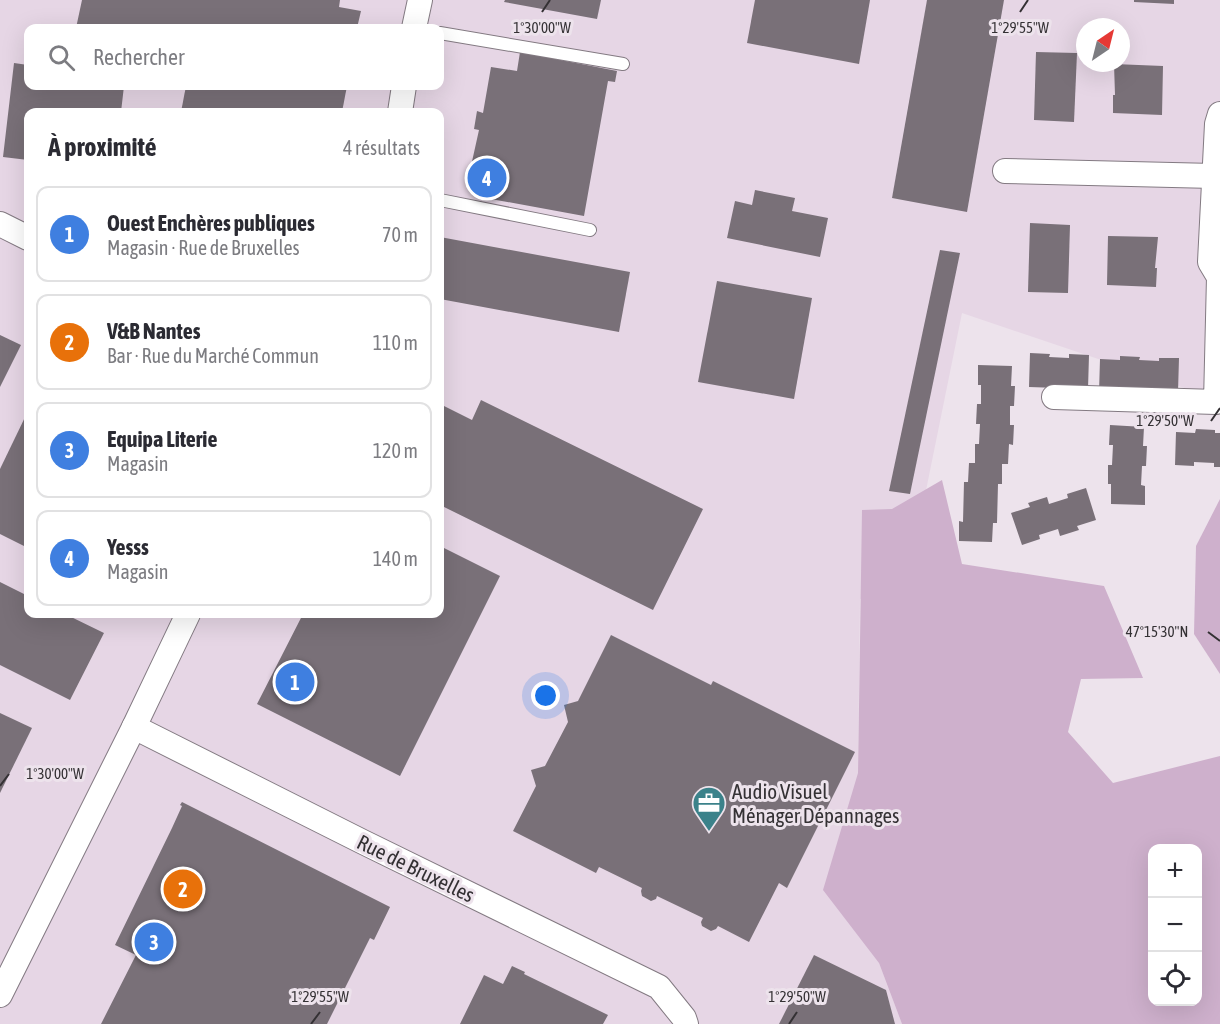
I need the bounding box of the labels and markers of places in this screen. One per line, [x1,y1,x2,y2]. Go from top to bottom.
pin: 4 [468,156,506,201]
pin: 1 [276,660,314,704]
place label: Audio Visuel Ménager Dépannages [732,779,899,827]
office icon: Audio Visuel Ménager Dépannages [691,785,727,832]
pin: 2 [164,866,202,912]
pin: 3 [134,920,174,964]

